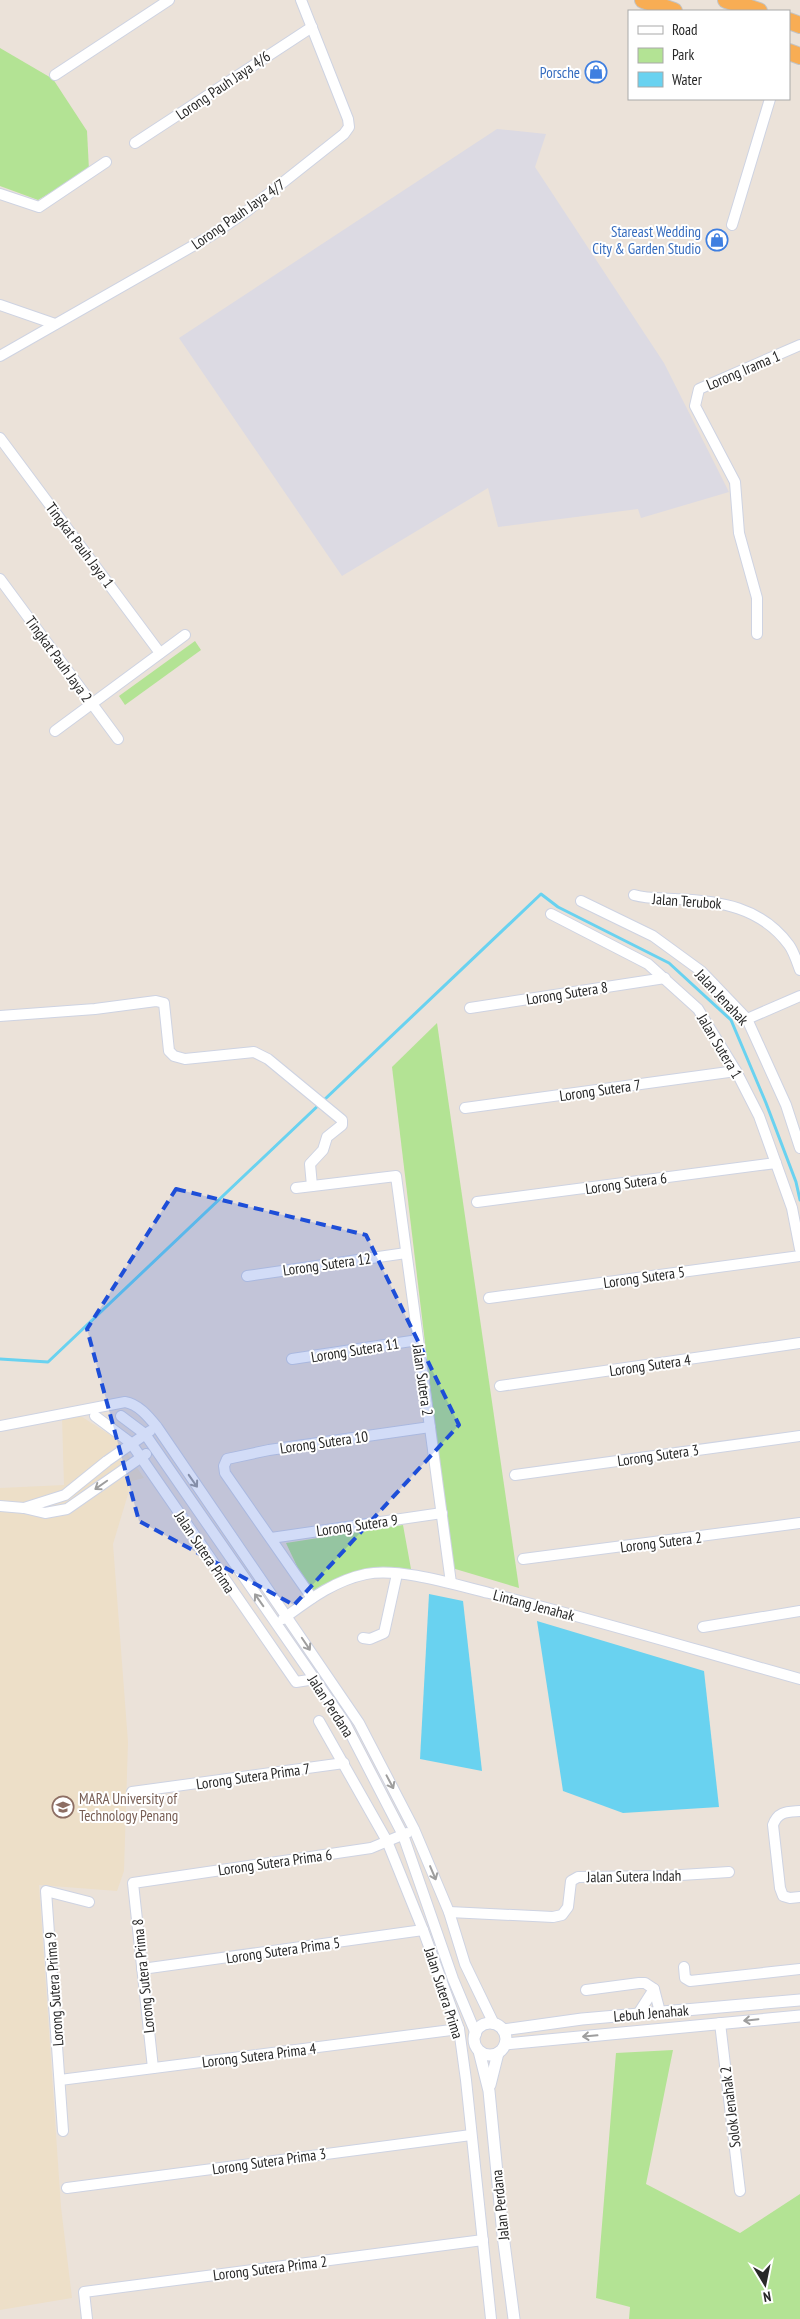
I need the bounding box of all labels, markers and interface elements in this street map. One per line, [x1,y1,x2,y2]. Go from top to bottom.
legend [628,10,790,100]
text: Road [672,20,698,39]
text: Park [672,45,694,64]
street label: Lorong Pauh Jaya 4/6 [172,46,274,124]
shop icon: Porsche [584,60,608,84]
place label: Porsche [540,63,580,82]
text: Water [672,70,703,89]
street label: Lorong Pauh Jaya 4/7 [188,175,288,253]
place label: Stareast Wedding City & Garden Studio [592,222,701,258]
shop icon: Stareast Wedding City & Garden Studio [705,228,729,252]
street label: Lorong Irama 1 [703,346,783,394]
street label: Tingkat Pauh Jaya 1 [42,499,118,591]
street label: Tingkat Pauh Jaya 2 [21,612,97,706]
street label: Jalan Terubok [651,889,722,913]
street label: Jalan Jenahak [691,964,753,1029]
street label: Lorong Sutera 8 [525,977,609,1009]
street label: Jalan Sutera 1 [693,1009,747,1082]
street label: Lorong Sutera 7 [558,1075,642,1105]
street label: Lorong Sutera 6 [584,1168,668,1198]
street label: Lorong Sutera 12 [282,1248,372,1280]
street label: Lorong Sutera 5 [602,1262,686,1292]
street label: Lorong Sutera 11 [310,1334,400,1366]
street label: Jalan Sutera 2 [408,1342,437,1417]
street label: Lorong Sutera 4 [608,1350,692,1380]
street label: Lorong Sutera 10 [279,1426,370,1458]
street label: Lorong Sutera 3 [616,1440,700,1470]
one-way arrow [188,1474,198,1488]
one-way arrow [94,1480,108,1490]
street label: Jalan Sutera Prima [170,1507,239,1597]
street label: Lorong Sutera 9 [315,1510,399,1540]
street label: Lorong Sutera 2 [619,1528,703,1556]
street label: Lintang Jenahak [491,1585,577,1625]
one-way arrow [254,1593,264,1607]
one-way arrow [301,1636,311,1650]
street label: Jalan Perdana [303,1670,358,1741]
street label: Lorong Sutera Prima 7 [195,1759,311,1793]
one-way arrow [386,1774,395,1789]
place label: MARA University of Technology Penang [79,1789,178,1825]
school or university icon: MARA University of Technology Penang [51,1795,75,1819]
street label: Lorong Sutera Prima 6 [217,1845,333,1879]
one-way arrow [429,1866,438,1881]
street label: Jalan Sutera Indah [586,1866,681,1886]
street label: Lorong Sutera Prima 8 [128,1918,158,2034]
street label: Lorong Sutera Prima 9 [41,1931,67,2047]
street label: Lorong Sutera Prima 5 [225,1933,341,1967]
street label: Jalan Sutera Prima [420,1944,468,2041]
street label: Lebuh Jenahak [613,2000,690,2026]
one-way arrow [744,2016,760,2025]
one-way arrow [582,2031,598,2041]
street label: Lorong Sutera Prima 4 [201,2039,317,2071]
street label: Solok Jenahak 2 [716,2065,744,2149]
street label: Lorong Sutera Prima 3 [211,2144,327,2178]
street label: Jalan Perdana [487,2169,513,2242]
street label: Lorong Sutera Prima 2 [212,2252,328,2284]
north arrow [740,2259,790,2309]
text: N [762,2287,773,2306]

